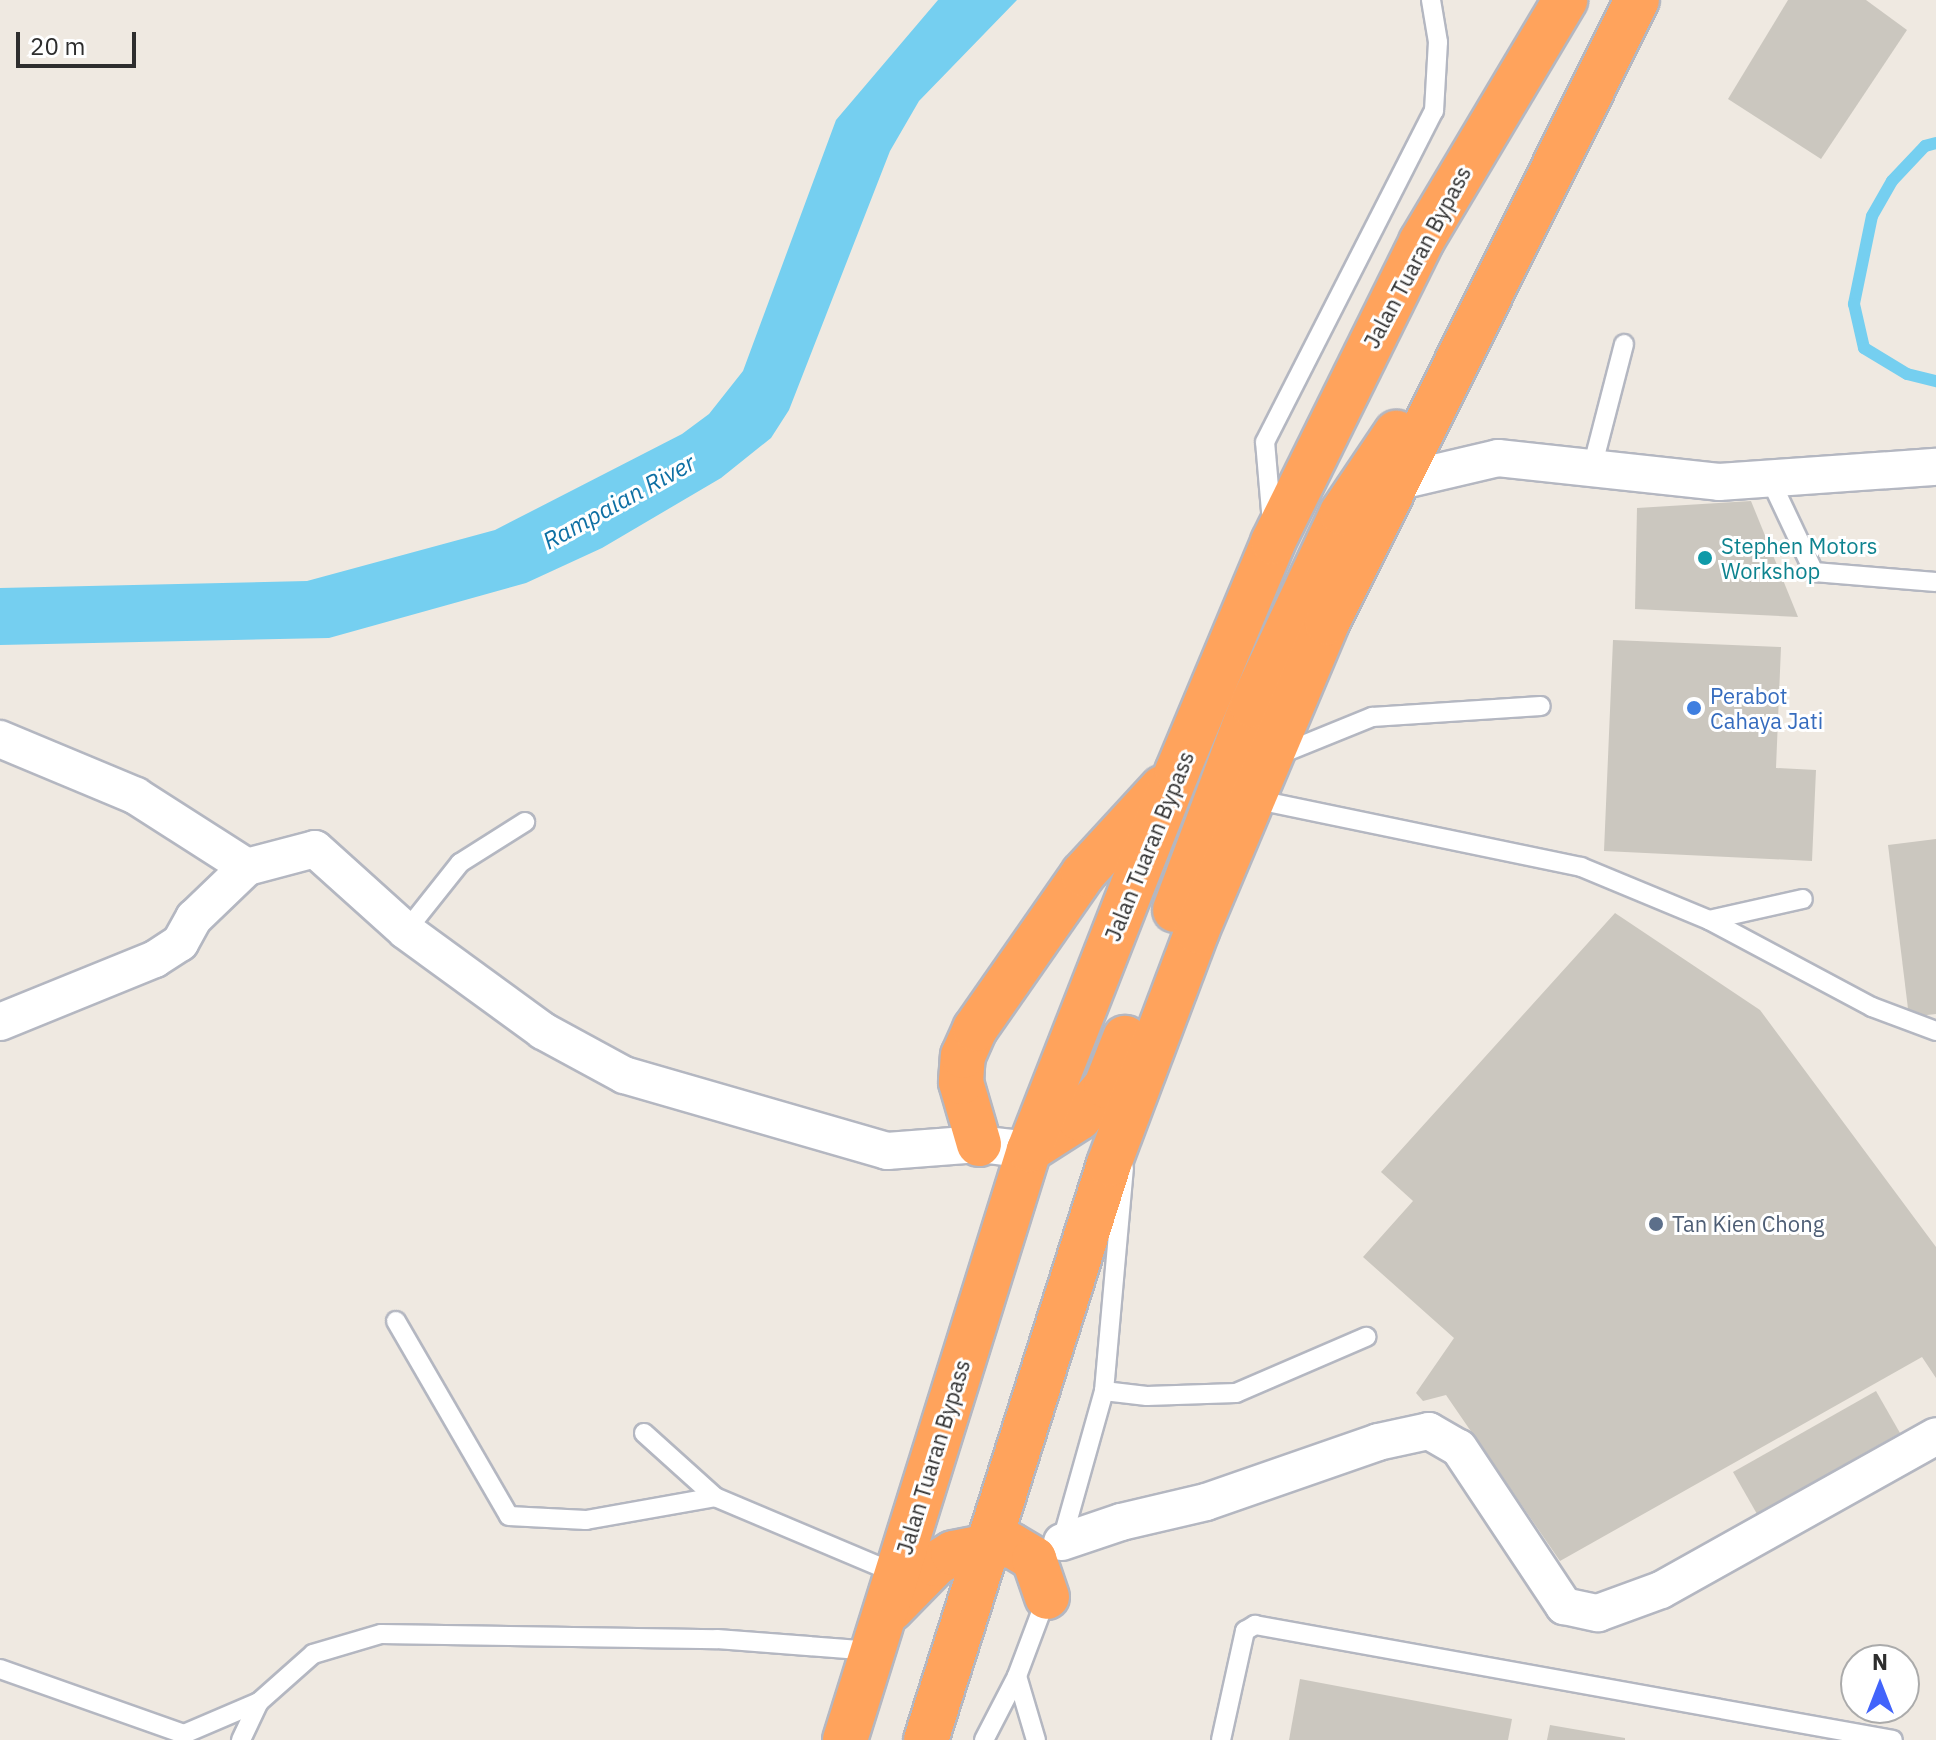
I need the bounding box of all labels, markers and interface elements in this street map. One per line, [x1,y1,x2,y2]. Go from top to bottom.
scale bar [20,16,140,66]
text: 20 m [30,30,85,62]
street label: Jalan Tuaran Bypass [1358,161,1476,353]
water label: Rampaian River [538,448,700,556]
place label: Stephen Motors Workshop [1721,532,1877,584]
marker: Stephen Motors Workshop [1696,549,1714,567]
place label: Perabot Cahaya Jati [1710,682,1823,734]
marker: Perabot Cahaya Jati [1685,699,1703,717]
street label: Jalan Tuaran Bypass [1099,747,1199,945]
place label: Tan Kien Chong [1672,1211,1824,1237]
marker: Tan Kien Chong [1647,1215,1665,1233]
street label: Jalan Tuaran Bypass [891,1356,975,1558]
north arrow [1840,1644,1920,1724]
text: N [1872,1647,1888,1676]

